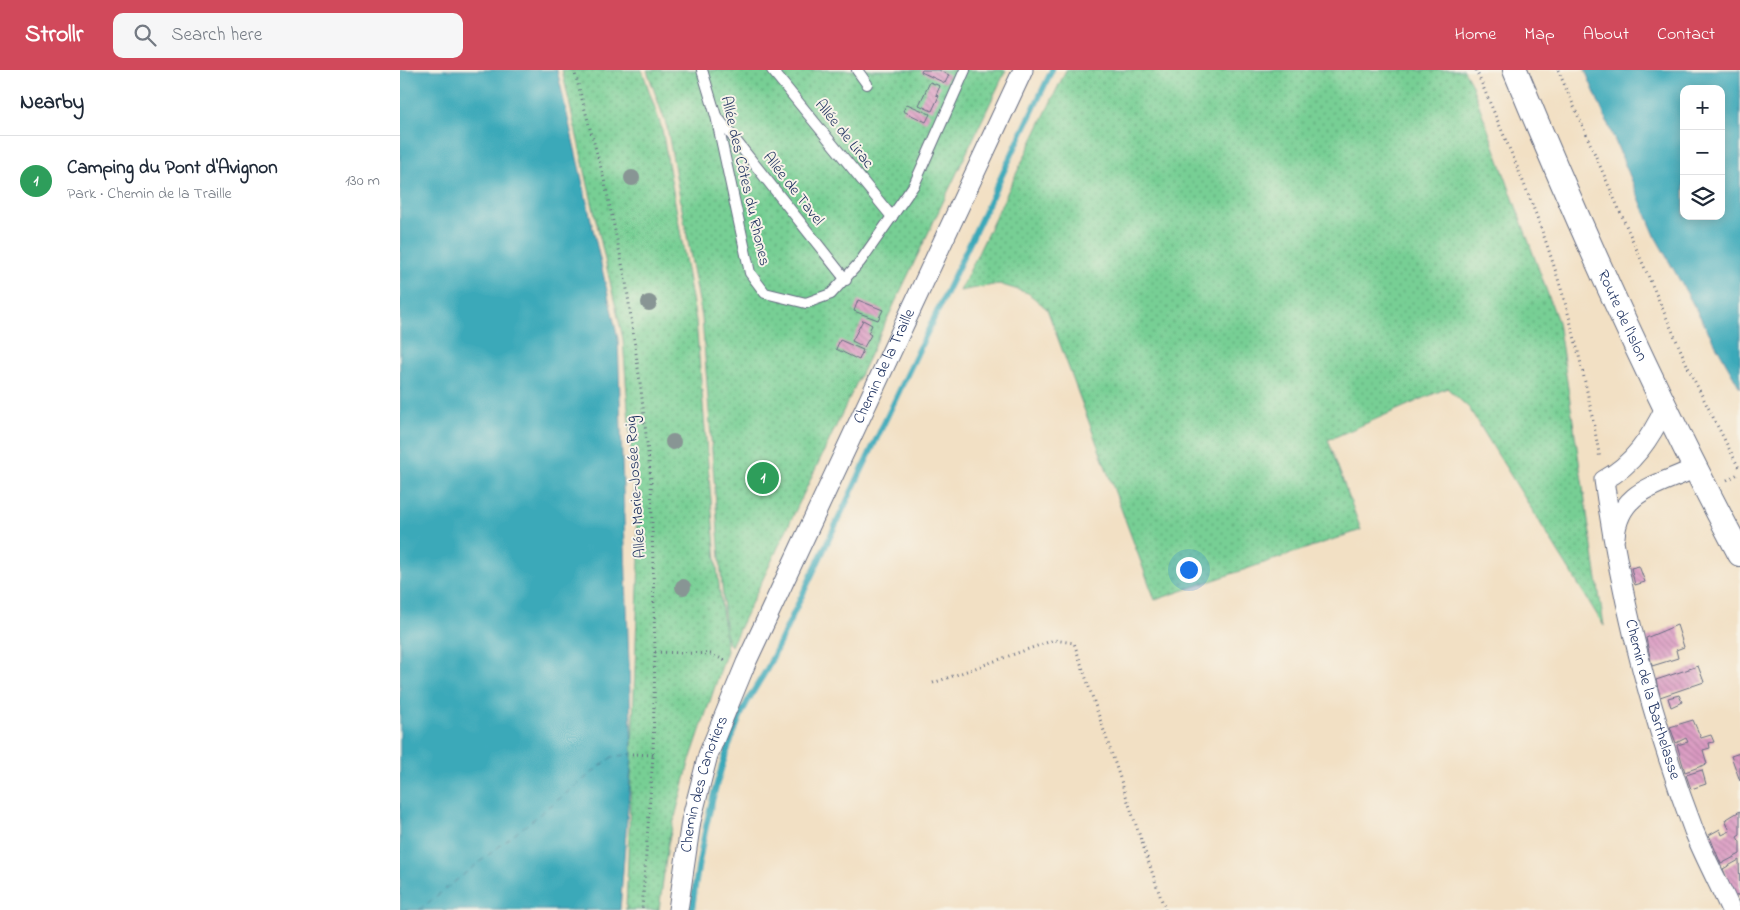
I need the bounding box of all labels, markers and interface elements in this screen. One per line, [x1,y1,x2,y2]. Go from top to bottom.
search box [113,13,463,58]
text: Strollr [25,18,83,53]
icon: search [131,21,159,49]
text: Search here [171,22,262,49]
text: Home [1455,22,1496,48]
text: Map [1524,22,1555,48]
text: About [1583,22,1629,48]
text: Contact [1657,22,1715,48]
map controls [1680,85,1725,220]
button: + [1680,85,1725,130]
text: Nearby [20,88,84,118]
street label: Allée des Côtes du Rhones [714,94,776,268]
street label: Allée de Lirac [808,94,880,175]
button: − [1680,130,1725,175]
street label: Allée de Tavel [756,147,830,231]
text: Camping du Pont d'Avignon [67,155,278,182]
text: 1 [33,169,39,193]
text: 130 m [345,169,380,193]
button: layers [1680,175,1725,220]
text: Park · Chemin de la Traille [67,182,232,206]
street label: Route de l'Islon [1591,266,1654,366]
street label: Chemin de la Traille [847,304,922,428]
street label: Allée Marie-Josée Roig [619,415,653,559]
pin: 1 [747,459,779,497]
your location [1176,557,1202,583]
street label: Chemin de la Barthelasse [1618,617,1687,784]
street label: Chemin des Canotiers [675,712,735,854]

